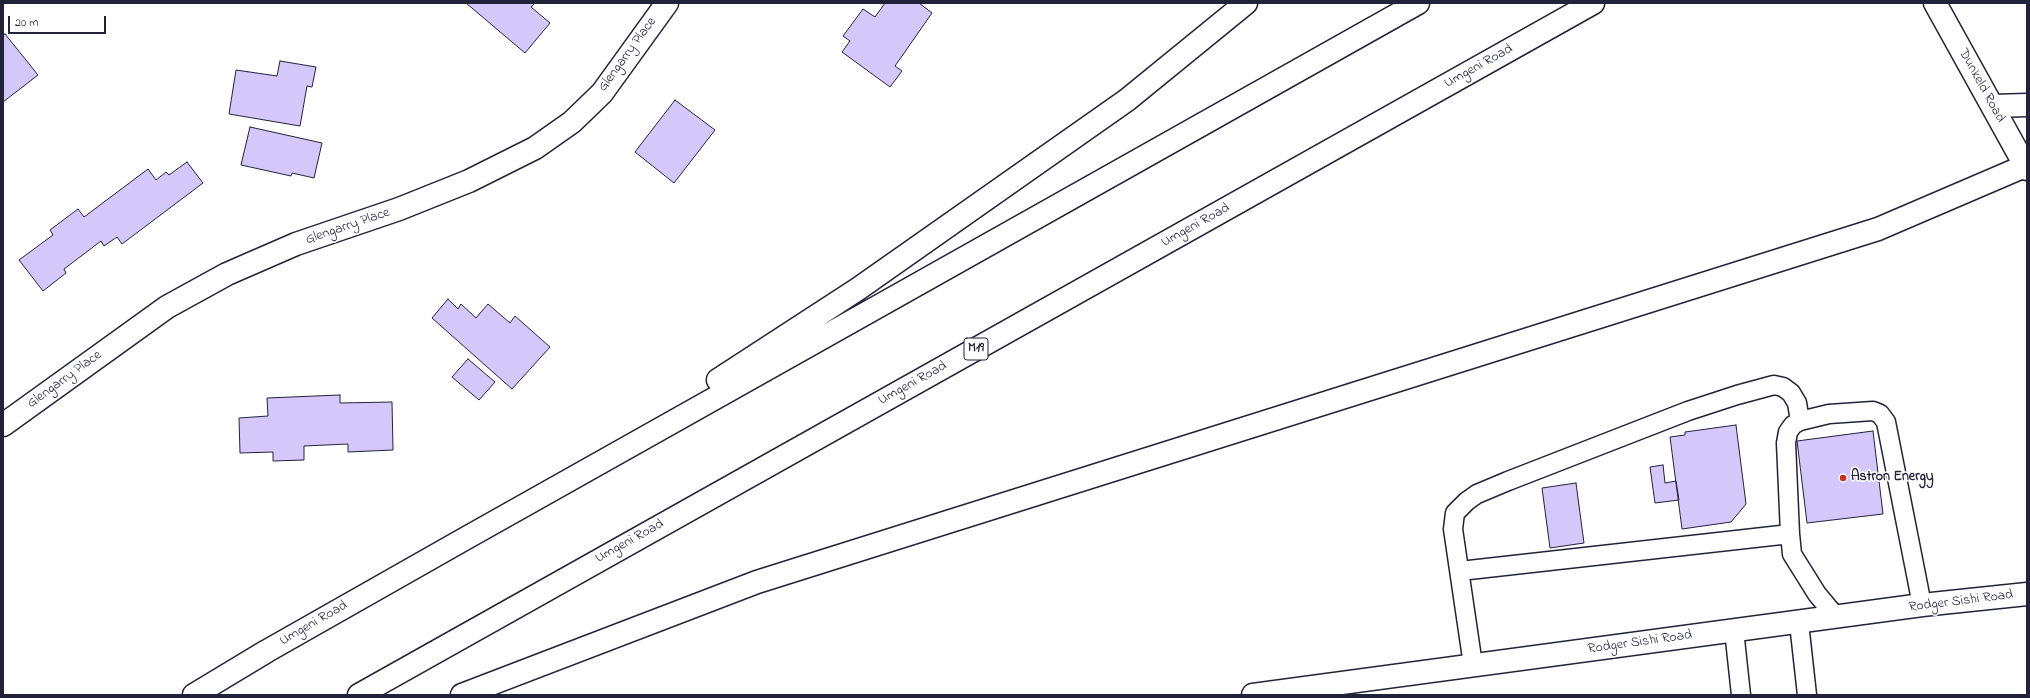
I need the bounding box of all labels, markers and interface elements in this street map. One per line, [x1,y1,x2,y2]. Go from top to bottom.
scale bar [10,8,108,34]
text: 20 m [15,14,38,32]
street label: Glengarry Place [595,15,661,95]
street label: Umgeni Road [1442,41,1516,93]
street label: Dunkeld Road [1954,46,2008,126]
street label: Umgeni Road [1159,200,1233,252]
street label: Glengarry Place [304,205,392,249]
road number: M19 [964,338,988,360]
street label: Glengarry Place [25,347,105,413]
street label: Umgeni Road [876,358,950,410]
place label: Astron Energy [1851,470,1934,486]
marker: Astron Energy [1838,473,1848,483]
street label: Umgeni Road [593,516,667,568]
street label: Rodger Sishi Road [1908,587,2014,617]
street label: Umgeni Road [277,598,351,650]
street label: Rodger Sishi Road [1587,627,1693,659]

